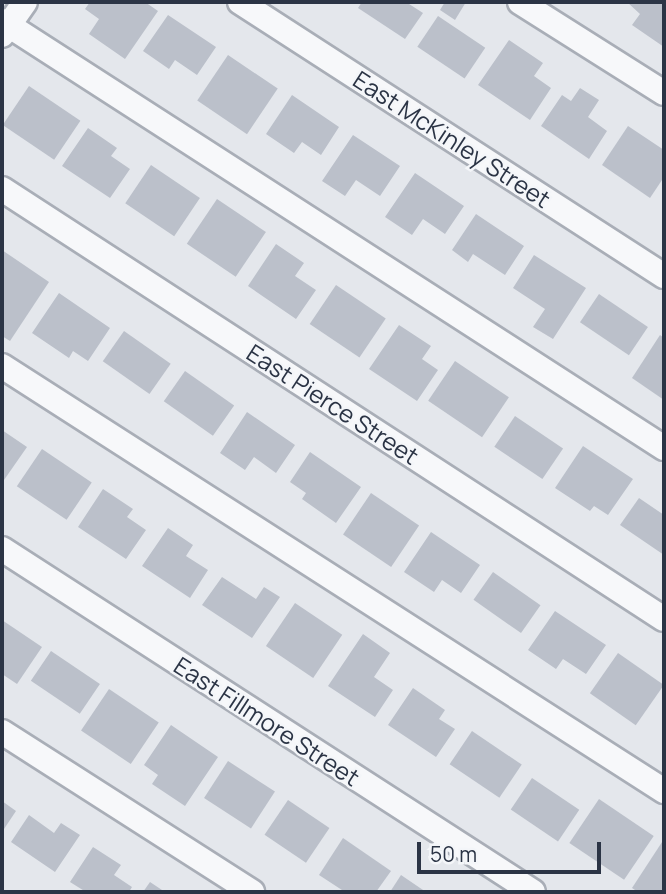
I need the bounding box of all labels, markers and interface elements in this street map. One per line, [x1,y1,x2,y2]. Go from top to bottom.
street label: East McKinley Street [348,65,556,213]
street label: East Pierce Street [242,338,424,470]
street label: East Fillmore Street [169,650,365,792]
scale bar [421,828,605,872]
text: 50 m [430,840,477,868]

